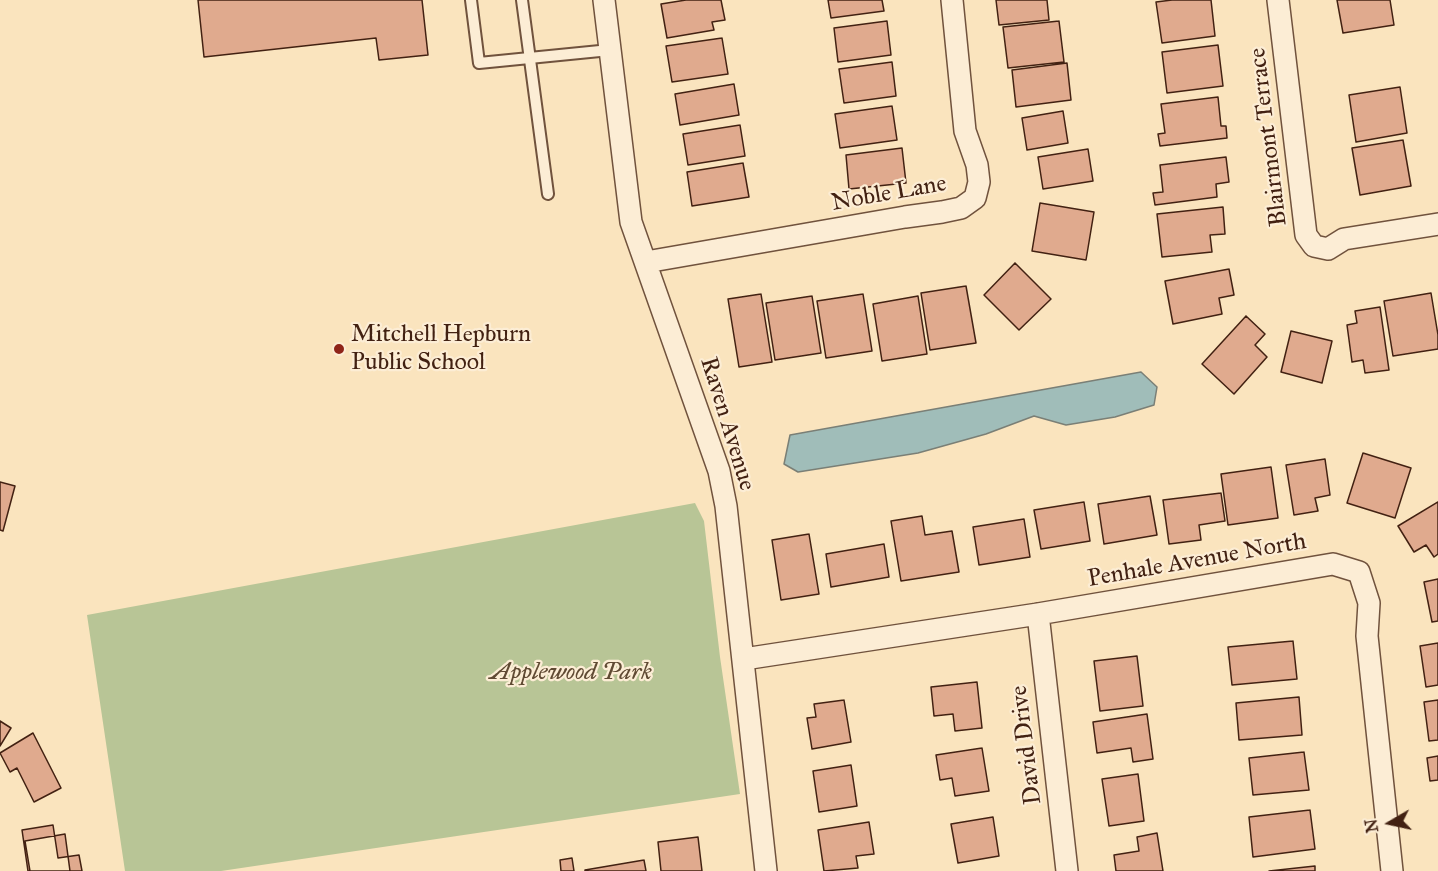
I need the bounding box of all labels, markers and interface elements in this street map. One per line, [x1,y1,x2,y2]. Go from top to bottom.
street label: Blairmont Terrace [1244,46,1294,228]
street label: Noble Lane [829,170,949,218]
place label: Mitchell Hepburn Public School [351,321,531,377]
marker: Mitchell Hepburn Public School [332,342,346,356]
street label: Raven Avenue [693,354,761,494]
street label: Penhale Avenue North [1085,528,1309,594]
park label: Applewood Park [490,659,652,687]
street label: David Drive [1005,684,1049,806]
north arrow [1360,793,1420,853]
text: N [1361,818,1382,834]

